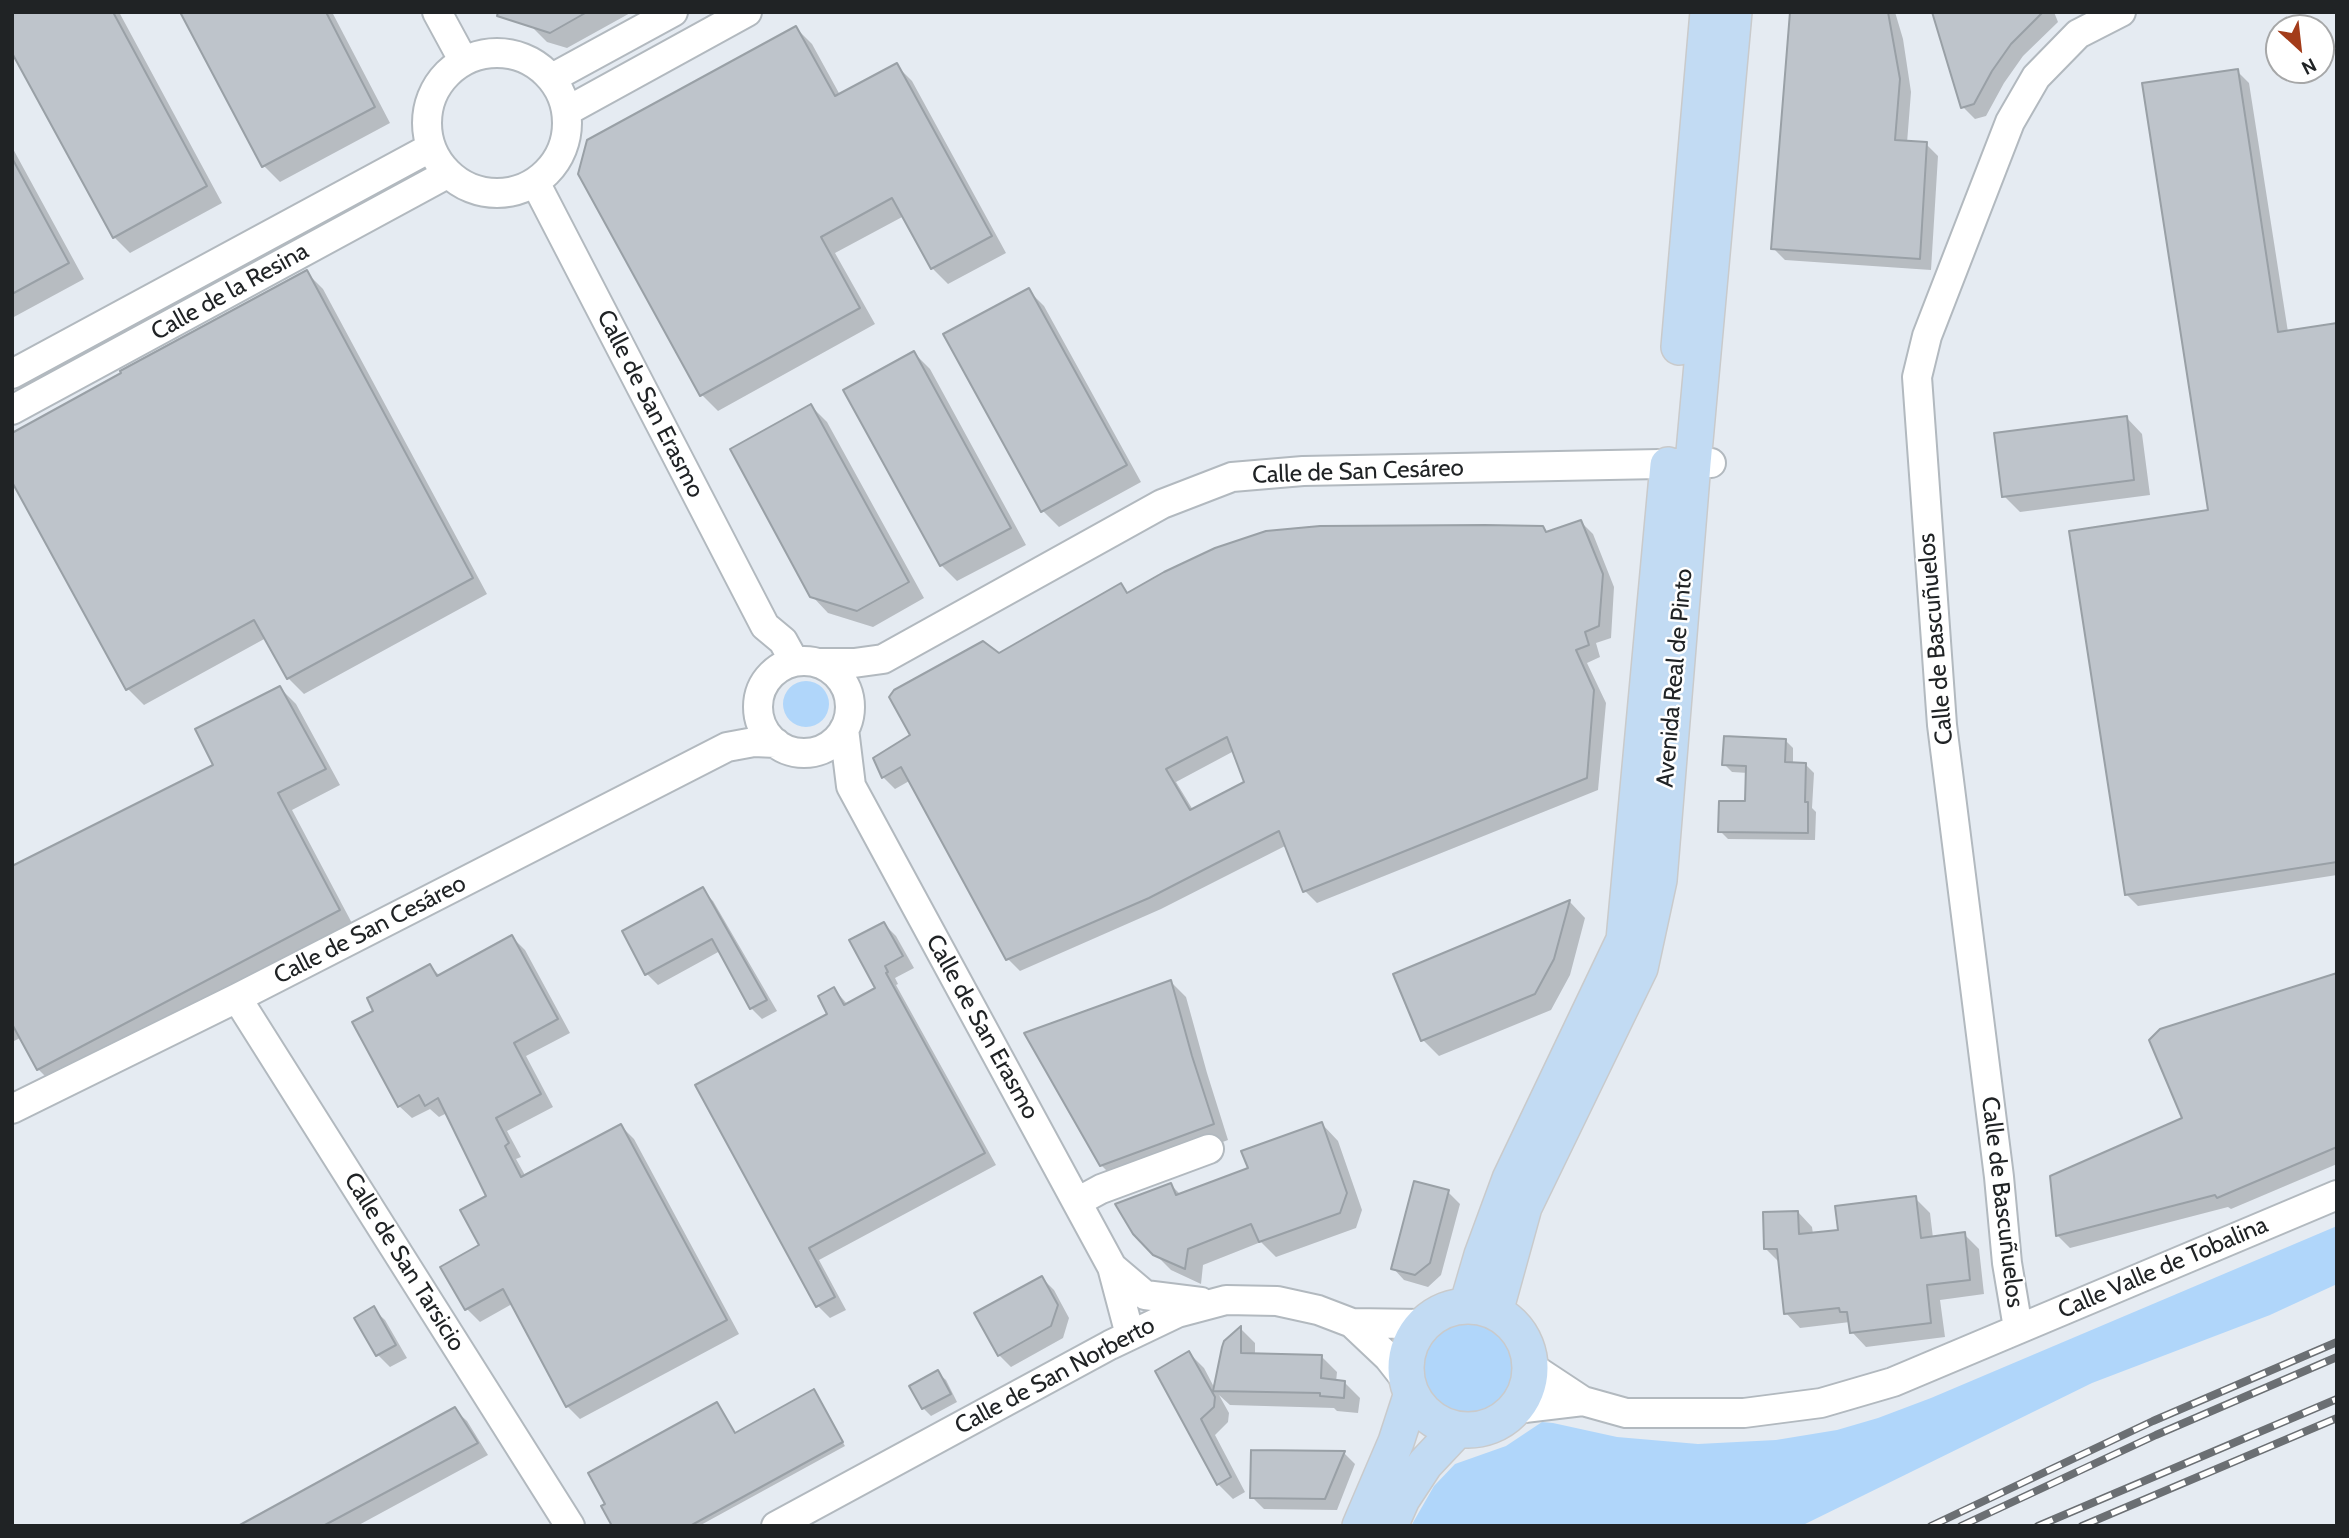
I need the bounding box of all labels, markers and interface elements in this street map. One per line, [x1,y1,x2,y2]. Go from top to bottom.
north arrow [2265,14,2335,84]
text: N [2298,53,2320,80]
street label: Calle de la Resina [146,237,314,347]
street label: Calle de San Erasmo [590,305,710,503]
street label: Calle de San Cesáreo [1252,454,1464,490]
street label: Calle de Bascuñuelos [1912,532,1960,746]
street label: Avenida Real de Pinto [1651,567,1699,789]
street label: Calle de San Cesáreo [269,869,471,991]
street label: Calle de San Erasmo [919,930,1045,1124]
street label: Calle de Bascuñuelos [1975,1095,2029,1309]
street label: Calle de San Tarsicio [337,1167,471,1357]
street label: Calle Valle de Tobalina [2054,1211,2272,1325]
street label: Calle de San Norberto [950,1311,1160,1441]

